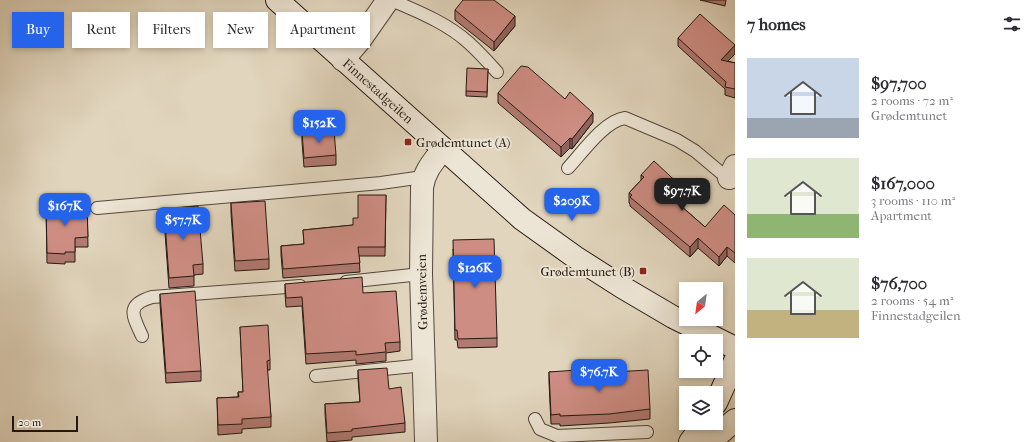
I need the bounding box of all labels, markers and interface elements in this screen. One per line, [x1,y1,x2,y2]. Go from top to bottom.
chip: Buy [12,12,64,48]
chip: Rent [72,12,130,48]
chip: Filters [138,12,205,48]
chip: New [213,12,268,48]
chip: Apartment [276,12,370,48]
icon: filters [1001,13,1023,35]
text: 7 homes [747,14,806,34]
street label: Finnestadgeilen [340,55,417,126]
text: $97,700 [871,73,927,93]
icon: home [779,74,827,122]
text: 2 rooms · 72 m² [871,93,953,108]
text: Grødemtunet [871,108,947,123]
pin: $152K [291,110,347,144]
text: $152K [302,115,336,130]
place label: Grødemtunet (A) [416,135,510,150]
marker: Grødemtunet (A) [403,137,413,147]
text: $167,000 [871,173,935,193]
icon: home [779,174,827,222]
pin: $97.7K [649,178,715,212]
text: $97.7K [663,183,701,198]
pin: $209K [544,188,600,222]
pin: $167K [37,193,93,227]
text: $209K [553,193,591,208]
text: 3 rooms · 110 m² [871,193,955,208]
text: $167K [48,198,82,213]
pin: $57.7K [150,207,216,241]
text: Apartment [871,208,932,223]
text: $57.7K [165,212,201,227]
street label: Grødemveien [414,254,430,330]
pin: $126K [447,255,503,289]
text: $126K [458,260,492,275]
place label: Grødemtunet (B) [540,264,635,279]
marker: Grødemtunet (B) [638,266,648,276]
text: $76,700 [871,273,927,293]
icon: home [779,274,827,322]
north arrow [679,282,723,326]
map controls [679,282,723,430]
text: 2 rooms · 54 m² [871,293,953,308]
text: Finnestadgeilen [871,308,961,323]
button: locate [679,334,723,378]
pin: $76.7K [566,359,632,393]
text: $76.7K [580,364,618,379]
button: layers [679,386,723,430]
scale bar [12,414,78,433]
text: 20 m [18,416,41,429]

